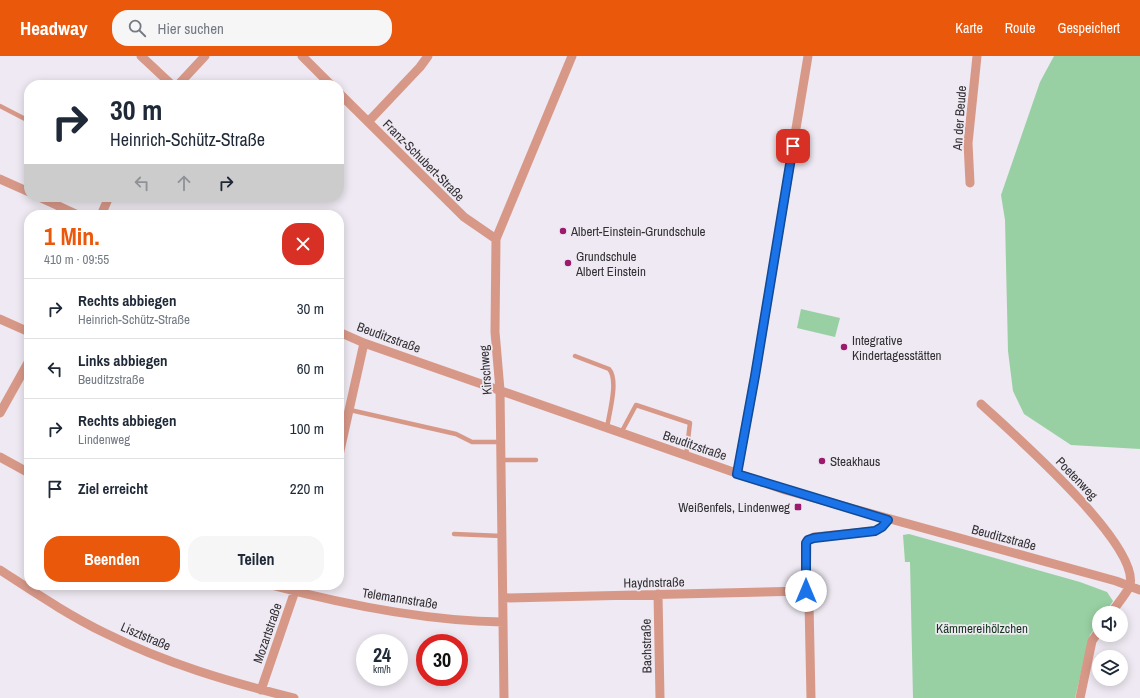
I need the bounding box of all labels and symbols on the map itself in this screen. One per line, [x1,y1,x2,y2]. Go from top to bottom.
street label: An der Beude [949,85,970,152]
street label: Franz-Schubert-Straße [379,116,468,205]
pin [776,129,810,163]
place label: Albert-Einstein-Grundschule [570,223,706,240]
marker: Albert-Einstein-Grundschule [558,226,568,236]
place label: Grundschule Albert Einstein [575,248,646,280]
marker: Grundschule Albert Einstein [563,258,573,268]
street label: Beuditzstraße [355,318,423,357]
place label: Integrative Kindertagesstätten [852,332,942,364]
marker: Integrative Kindertagesstätten [839,342,849,352]
street label: Kirschweg [475,344,496,395]
street label: Beuditzstraße [661,427,729,464]
place label: Steakhaus [830,453,880,470]
street label: Poetenweg [1052,453,1101,503]
marker: Steakhaus [817,456,827,466]
place label: Weißenfels, Lindenweg [678,499,790,516]
marker: Weißenfels, Lindenweg [793,502,803,512]
street label: Beuditzstraße [970,521,1038,554]
position arrow [785,570,827,612]
street label: Haydnstraße [623,573,685,592]
street label: Telemannstraße [361,584,439,613]
street label: Mozartstraße [249,601,286,666]
street label: Lisztstraße [118,618,173,655]
street label: Bachstraße [638,619,655,673]
park label: Kämmereihölzchen [936,620,1028,637]
speed limit sign: 30 [416,634,468,686]

